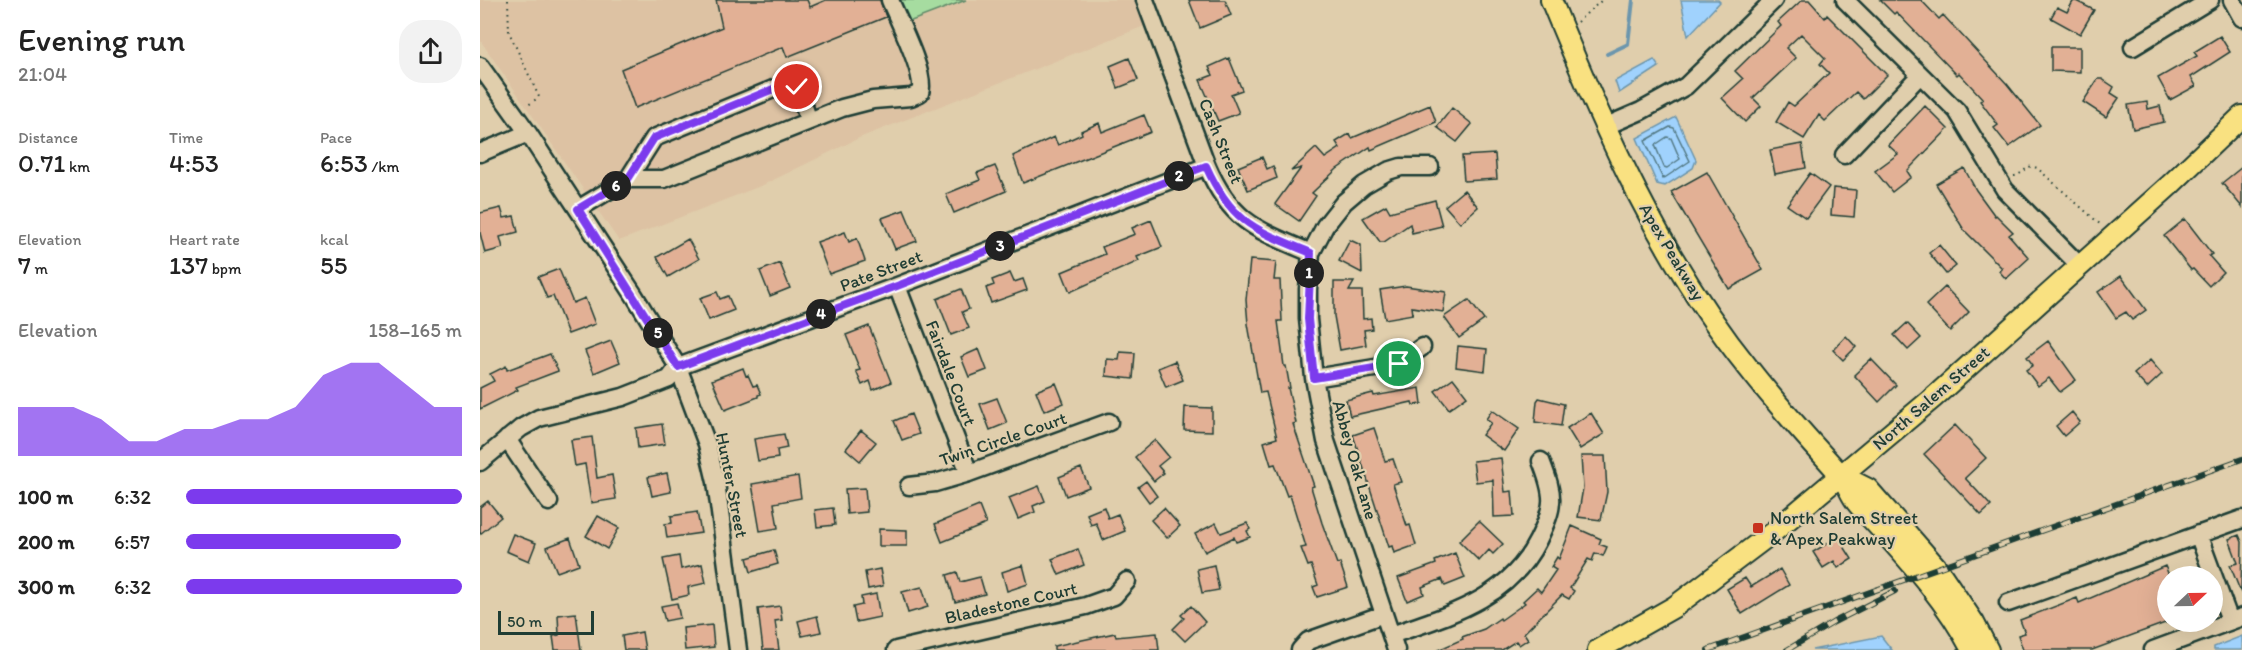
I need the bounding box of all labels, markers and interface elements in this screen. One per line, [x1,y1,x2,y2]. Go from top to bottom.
text: Evening run [18,20,185,59]
button: share [399,20,462,83]
pin [771,61,822,112]
text: 21:04 [18,62,67,86]
icon: check [780,70,813,103]
street label: Cash Street [1194,95,1248,187]
text: Distance [18,128,78,147]
text: Time [169,128,203,147]
text: Pace [320,128,352,147]
text: 0.71 [18,147,65,179]
text: 4:53 [169,147,219,179]
text: 6:53 [320,147,368,179]
text: km [65,157,90,176]
text: /km [368,157,399,176]
pin: 2 [1164,161,1194,191]
text: 2 [1175,166,1183,185]
pin: 6 [601,171,631,201]
text: 6 [612,176,620,195]
street label: Apex Peakway [1634,199,1710,305]
text: Elevation [18,230,82,249]
text: Heart rate [169,230,240,249]
text: kcal [320,230,348,249]
pin: 3 [985,231,1015,261]
text: 3 [996,236,1004,255]
street label: Pate Street [837,245,925,297]
text: 7 [18,249,31,281]
text: 137 [169,249,208,281]
text: 55 [320,249,347,281]
pin: 1 [1294,258,1324,288]
text: m [31,259,48,278]
text: bpm [208,259,241,278]
text: 1 [1305,263,1313,282]
pin: 4 [806,299,836,329]
text: 4 [816,304,826,323]
street label: Fairdale Court [921,317,981,429]
text: Elevation [18,318,97,342]
text: 158–165 m [368,318,462,342]
pin: 5 [643,318,673,348]
text: 5 [654,323,662,342]
pin [1373,338,1424,389]
street label: North Salem Street [1868,341,1994,455]
icon: arrive [1382,347,1415,380]
street label: Abbey Oak Lane [1327,398,1383,522]
street label: Twin Circle Court [937,407,1070,471]
street label: Hunter Street [711,430,753,540]
text: 100 m [18,485,73,509]
text: 6:32 [114,485,151,509]
place label: North Salem Street & Apex Peakway [1770,507,1918,550]
marker: North Salem Street & Apex Peakway [1751,521,1765,535]
text: 200 m [18,530,74,554]
text: 6:57 [114,530,150,554]
north arrow [2157,566,2223,632]
map controls [2157,566,2223,632]
text: 300 m [18,575,75,599]
text: 6:32 [114,575,151,599]
street label: Bladestone Court [943,577,1080,629]
scale bar [498,608,594,636]
text: 50 m [507,612,542,631]

